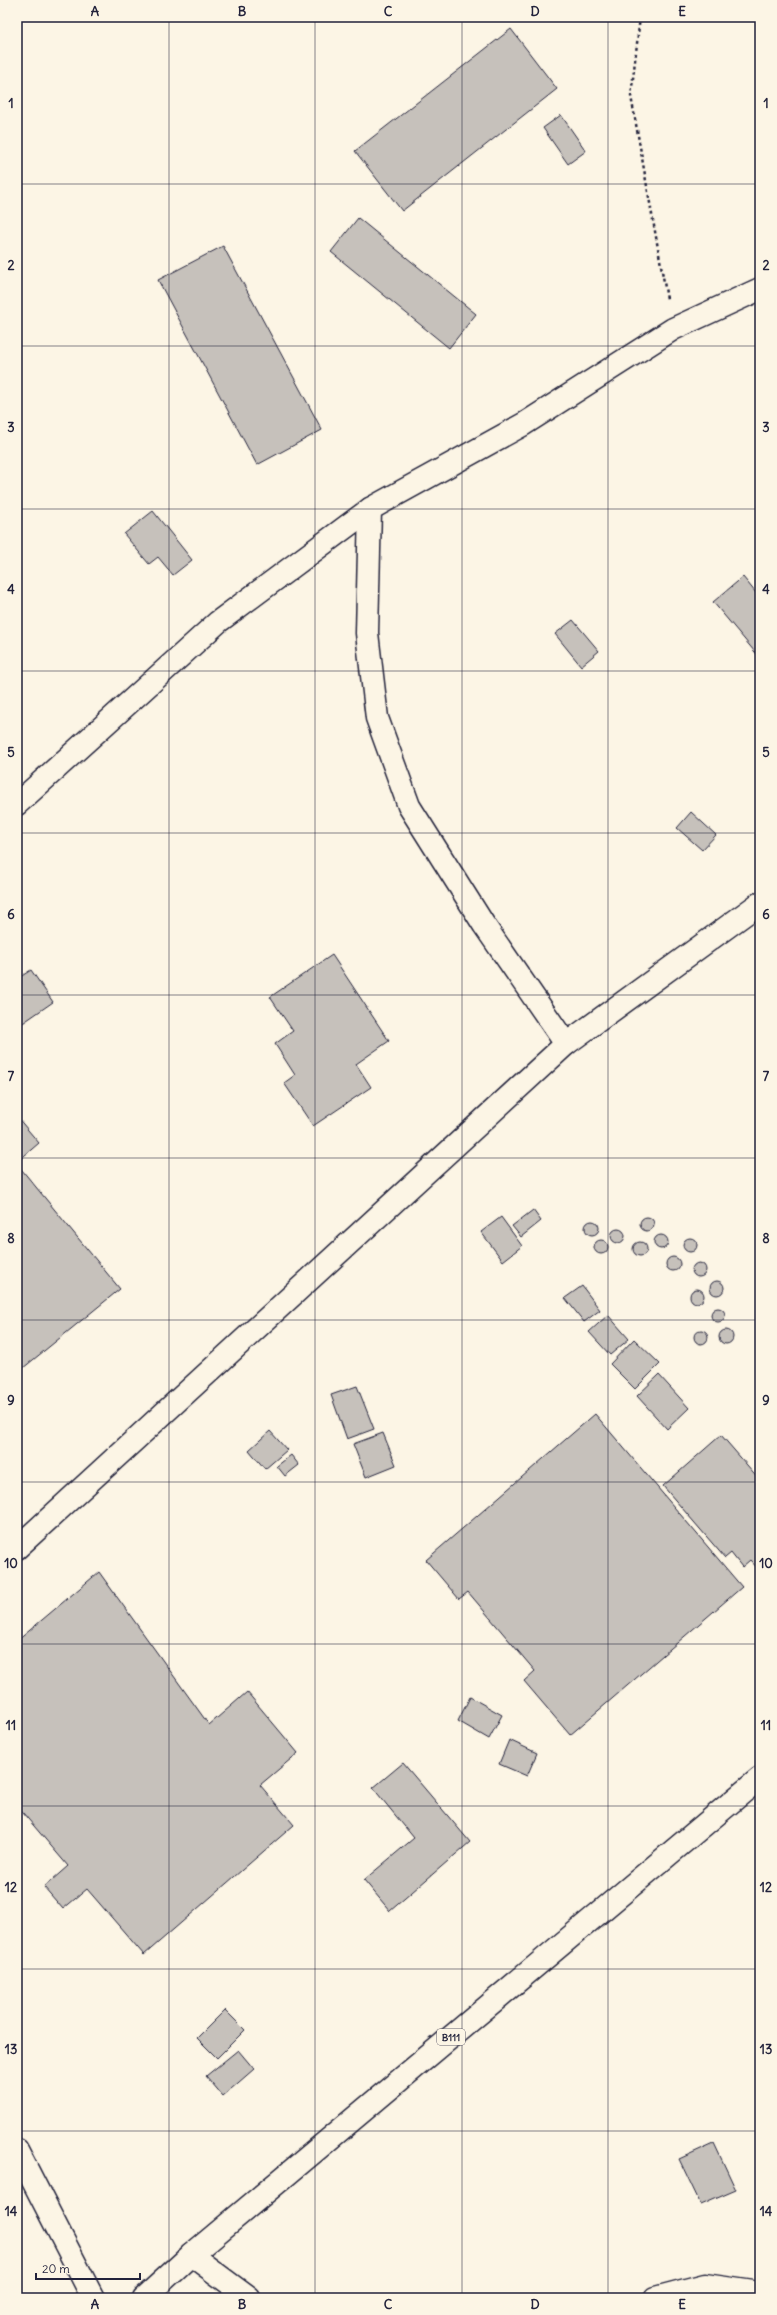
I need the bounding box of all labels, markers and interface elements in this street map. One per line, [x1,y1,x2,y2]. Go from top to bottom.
text: A [91,3,100,20]
text: B [238,3,247,20]
text: C [384,3,393,20]
text: D [530,3,540,20]
text: E [678,3,686,20]
text: 1 [8,95,14,112]
text: 1 [763,95,769,112]
text: 2 [7,257,15,274]
text: 2 [762,257,770,274]
text: 3 [7,419,15,436]
text: 3 [762,419,770,436]
text: 4 [7,581,15,598]
text: 4 [762,581,770,598]
text: 5 [7,744,15,761]
text: 5 [762,744,770,761]
text: 6 [7,906,15,923]
text: 6 [762,906,770,923]
text: 7 [8,1068,15,1085]
text: 7 [763,1068,770,1085]
text: 8 [7,1230,15,1247]
text: 8 [762,1230,770,1247]
text: 9 [7,1392,15,1409]
text: 9 [762,1392,770,1409]
text: 10 [4,1555,18,1572]
text: 10 [759,1555,773,1572]
text: 11 [6,1717,16,1734]
text: 11 [761,1717,771,1734]
text: 12 [5,1879,17,1896]
text: 12 [760,1879,772,1896]
road number: B111 [437,2029,465,2045]
text: 13 [5,2041,17,2058]
text: 13 [760,2041,772,2058]
text: 14 [5,2203,18,2220]
text: 14 [760,2203,773,2220]
scale bar [36,2255,140,2281]
text: 20 m [42,2261,70,2276]
text: A [91,2296,100,2313]
text: B [238,2296,247,2313]
text: C [384,2296,393,2313]
text: D [530,2296,540,2313]
text: E [678,2296,686,2313]

